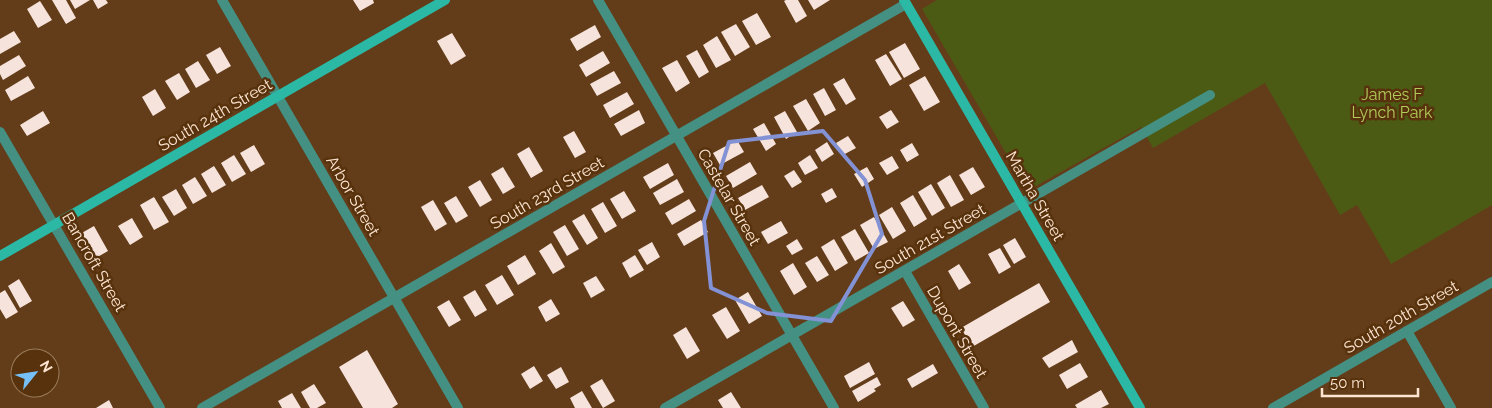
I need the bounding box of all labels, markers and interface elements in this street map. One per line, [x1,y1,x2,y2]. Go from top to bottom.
street label: South 24th Street [155,75,276,155]
park label: James F Lynch Park [1352,85,1433,122]
street label: Castelar Street [694,145,765,249]
street label: Martha Street [1002,148,1069,245]
street label: Arbor Street [322,152,384,240]
street label: South 23rd Street [487,152,608,233]
street label: South 21st Street [871,199,989,278]
street label: Bancroft Street [58,209,130,315]
street label: South 20th Street [1340,276,1462,357]
street label: Dupont Street [923,282,991,382]
north arrow [10,348,60,398]
text: N [37,358,56,375]
scale bar [1322,366,1418,398]
text: 50 m [1330,374,1365,392]

